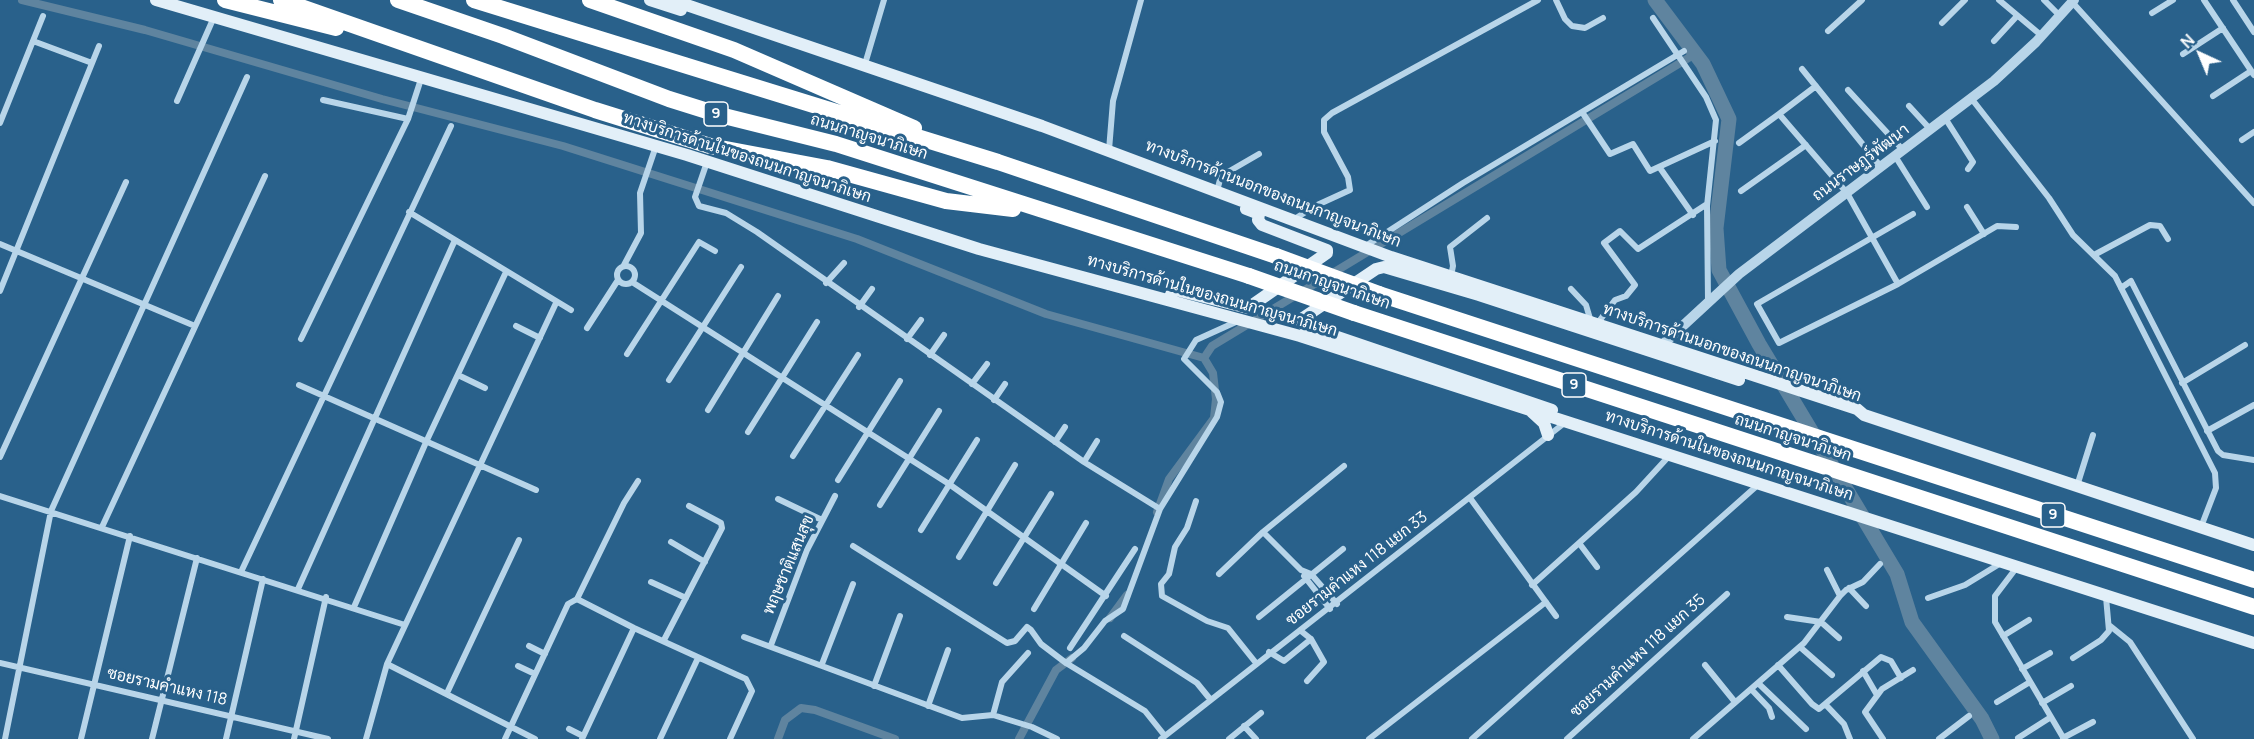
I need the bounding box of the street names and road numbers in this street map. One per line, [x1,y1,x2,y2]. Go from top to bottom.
road number: 9 [704,102,728,126]
street label: ทางบริการด้านในของถนนกาญจนาภิเษก [620,109,874,207]
street label: ถนนกาญจนาภิเษก [808,110,930,164]
street label: ถนนราษฏร์พัฒนา [1809,120,1913,206]
street label: ทางบริการด้านนอกของถนนกาญจนาภิเษก [1142,136,1404,252]
street label: ทางบริการด้านในของถนนกาญจนาภิเษก [1084,251,1340,341]
street label: ถนนกาญจนาภิเษก [1271,256,1393,314]
street label: ทางบริการด้านนอกของถนนกาญจนาภิเษก [1600,300,1864,406]
road number: 9 [1562,373,1586,397]
street label: ทางบริการด้านในของถนนกาญจนาภิเษก [1602,407,1856,505]
street label: ถนนกาญจนาภิเษก [1732,410,1854,466]
road number: 9 [2041,503,2065,527]
street label: ซอยรามคำแหง 118 แยก 33 [1282,508,1432,630]
street label: พฤษชาติแสนสุข [759,512,819,618]
street label: ซอยรามคำแหง 118 แยก 35 [1567,590,1709,722]
street label: ซอยรามคำแหง 118 [105,664,229,710]

